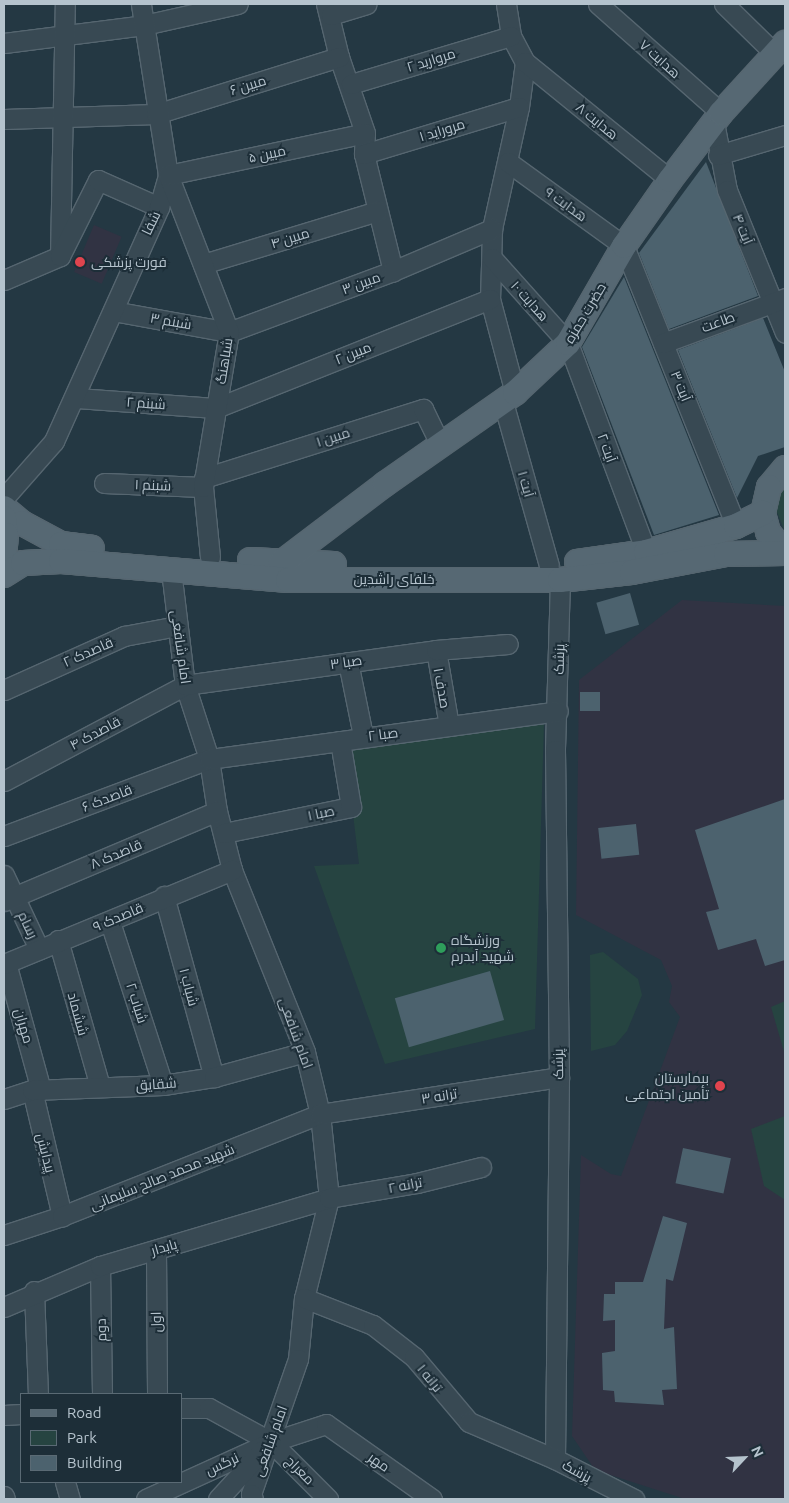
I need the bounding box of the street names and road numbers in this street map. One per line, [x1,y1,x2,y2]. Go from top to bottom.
street label: هدایت ۷ [636,36,684,82]
street label: مروارید ۲ [405,45,457,75]
street label: مبین ۶ [228,72,268,98]
street label: هدایت ۸ [572,99,622,143]
street label: مروراید ۱ [417,115,467,145]
street label: مبین ۵ [247,142,287,166]
street label: هدایت ۹ [542,183,590,225]
street label: شفا [138,208,164,238]
street label: آیت ۴ [729,211,757,247]
street label: مبین ۴ [269,224,311,252]
street label: مبین ۳ [339,268,383,298]
street label: هدایت ۱۰ [507,277,553,325]
street label: حضرت حمزه [560,280,610,346]
street label: طاعت [699,308,737,336]
street label: شبنم ۳ [149,309,193,333]
street label: شباهنگ [212,337,236,385]
street label: مبین ۲ [332,338,374,368]
street label: آیت ۳ [667,368,695,404]
street label: شبنم ۲ [126,393,166,413]
street label: مبین ۱ [314,424,352,450]
street label: آیت ۲ [594,431,620,465]
street label: آیت ۱ [514,469,538,499]
street label: شبنم ۱ [134,476,172,494]
street label: خلفای راشدین [354,571,434,587]
street label: امام شافعی [168,609,194,685]
street label: قاصدک ۲ [60,634,116,670]
street label: پزشک [550,643,568,675]
street label: صبا ۳ [329,651,363,673]
street label: صدف ۱ [430,666,454,710]
street label: قاصدک ۴ [67,713,123,753]
street label: صبا ۲ [367,724,399,744]
street label: قاصدک ۶ [79,781,135,815]
street label: صبا ۱ [306,802,336,824]
street label: قاصدک ۸ [88,836,144,872]
street label: قاصدک ۹ [90,899,146,935]
street label: رسام [14,909,42,941]
street label: شباب ۱ [176,966,202,1008]
street label: شباب ۲ [123,981,151,1025]
street label: ششماد [64,991,92,1037]
street label: امام شافعی [275,995,317,1071]
street label: مهران [11,1007,37,1045]
street label: پزشک [549,1048,567,1080]
street label: شقایق [135,1074,177,1094]
street label: ترانه ۳ [420,1085,458,1107]
street label: پیدایش [33,1131,59,1175]
street label: شهید محمد صالح سلیمانی [87,1140,237,1214]
street label: ترانه ۲ [387,1173,423,1197]
street label: پایدار [149,1235,179,1259]
street label: اول [147,1311,165,1333]
street label: دوم [92,1318,110,1342]
street label: ترانه ۱ [414,1361,446,1395]
street label: امام شافعی [249,1403,291,1479]
street label: نرگس [203,1449,241,1479]
street label: مهر [365,1449,393,1475]
street label: معراج [282,1452,318,1488]
street label: پزشک [559,1456,595,1486]

